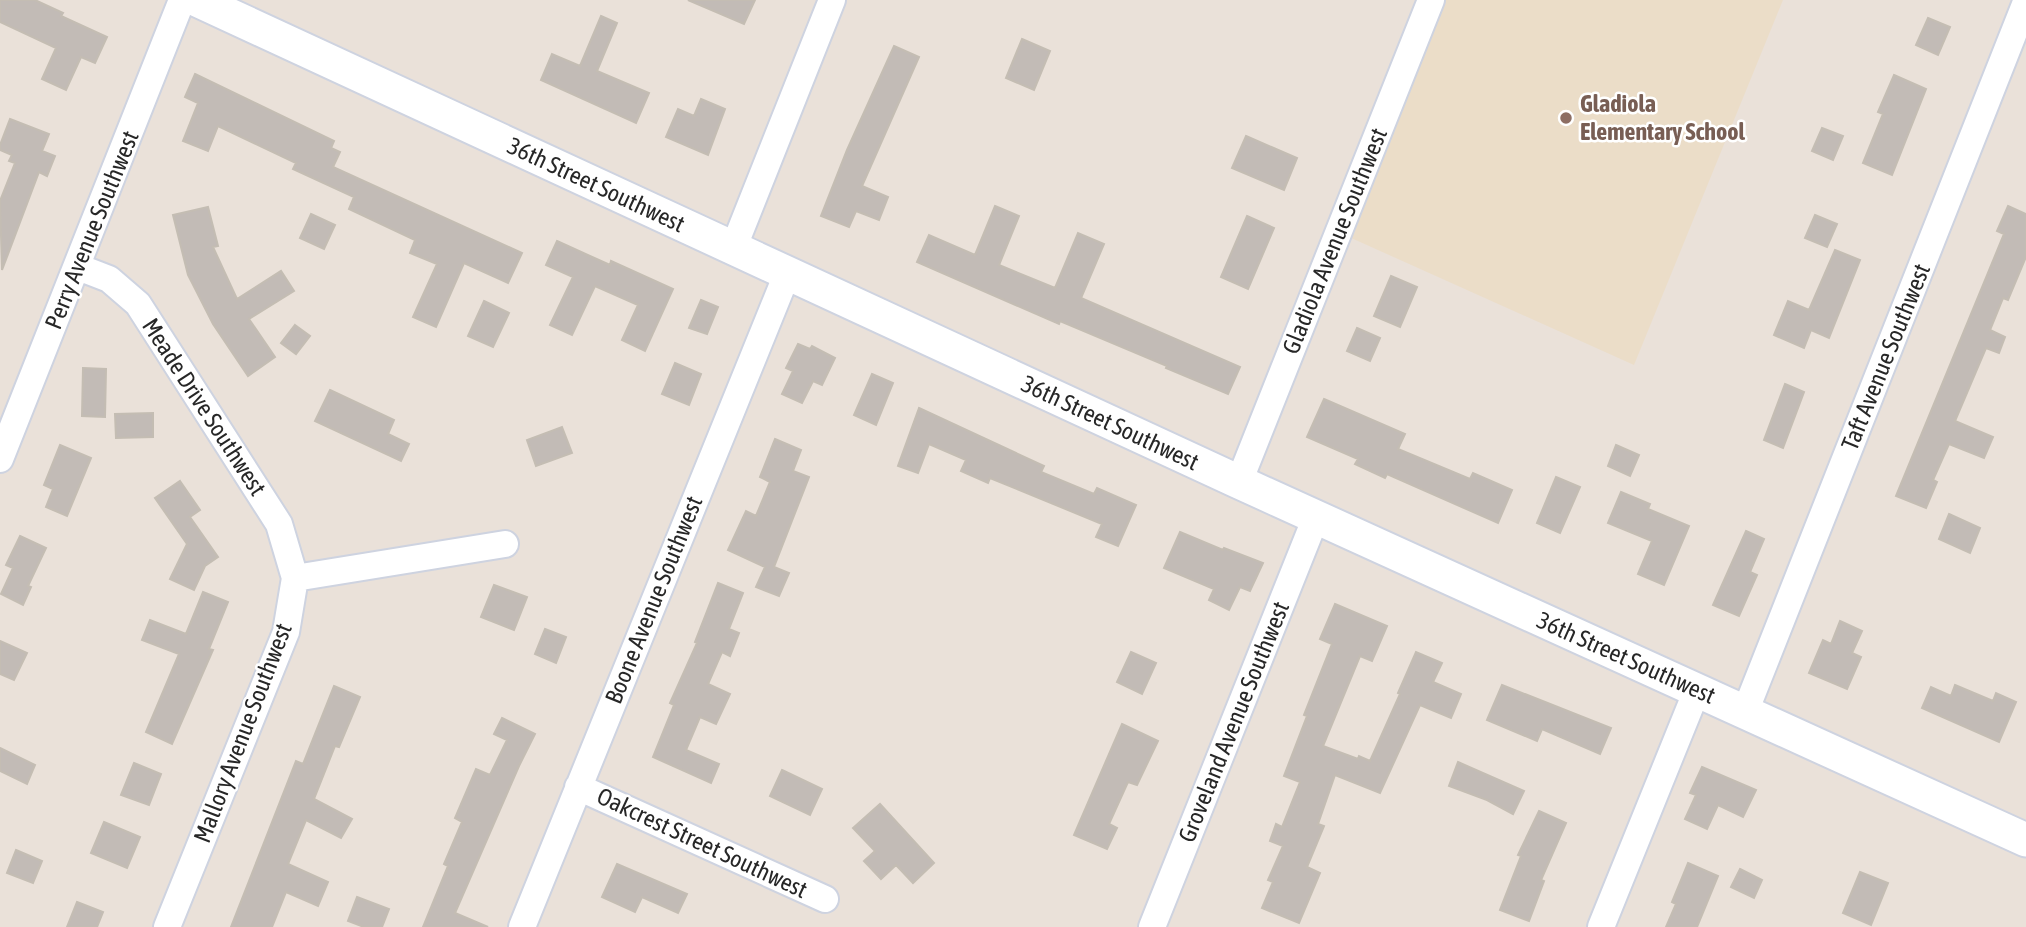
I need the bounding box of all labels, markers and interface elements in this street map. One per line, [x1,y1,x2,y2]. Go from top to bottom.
place label: Gladiola Elementary School [1580,90,1746,145]
marker: Gladiola Elementary School [1558,110,1574,126]
street label: Gladiola Avenue Southwest [1277,124,1392,358]
street label: Perry Avenue Southwest [39,127,144,333]
street label: 36th Street Southwest [503,132,689,237]
street label: Taft Avenue Southwest [1836,260,1935,454]
street label: Meade Drive Southwest [137,313,272,500]
street label: 36th Street Southwest [1017,370,1203,475]
street label: Boone Avenue Southwest [600,492,708,707]
street label: Groveland Avenue Southwest [1173,598,1294,846]
street label: 36th Street Southwest [1533,606,1720,709]
street label: Mallory Avenue Southwest [188,619,297,846]
street label: Oakcrest Street Southwest [593,782,812,903]

